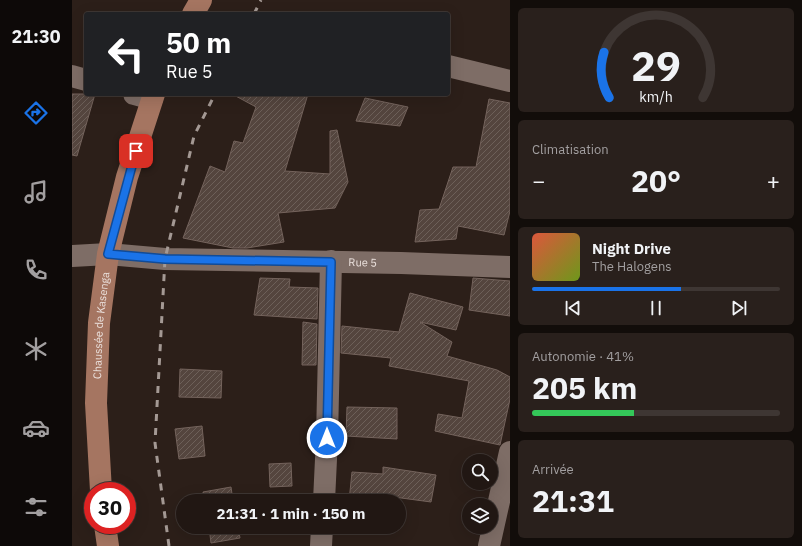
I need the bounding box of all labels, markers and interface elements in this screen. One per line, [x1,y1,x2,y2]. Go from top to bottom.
text: 50 m [166,24,231,61]
text: 21:30 [11,25,61,48]
icon: left [100,28,152,80]
text: 29 [631,38,681,92]
text: Rue 5 [166,60,213,83]
text: km/h [639,87,673,106]
icon: directions [22,99,50,127]
pin [119,134,153,168]
icon: arrive [125,140,147,162]
text: Climatisation [532,141,609,158]
text: 20° [631,161,681,200]
text: − [532,166,545,195]
text: + [767,166,780,195]
icon: music [22,178,50,206]
text: Night Drive [592,239,671,258]
street label: Rue 5 [348,255,377,270]
icon: phone [22,256,50,284]
text: The Halogens [592,258,672,275]
street label: Chaussée de Kasenga [90,271,113,379]
icon: previous [562,297,584,319]
icon: pause [645,297,667,319]
icon: next [728,297,750,319]
icon: climate [22,335,50,363]
text: Autonomie · 41% [532,348,634,365]
text: 205 km [532,368,637,407]
icon: car [22,414,50,442]
position arrow [306,417,348,459]
map controls [462,454,498,534]
button: search [462,454,498,490]
text: Arrivée [532,461,574,478]
text: 21:31 [532,481,614,520]
speed limit sign: 30 [84,482,136,534]
icon: filters [22,493,50,521]
button: layers [462,498,498,534]
text: 21:31 · 1 min · 150 m [217,504,365,523]

